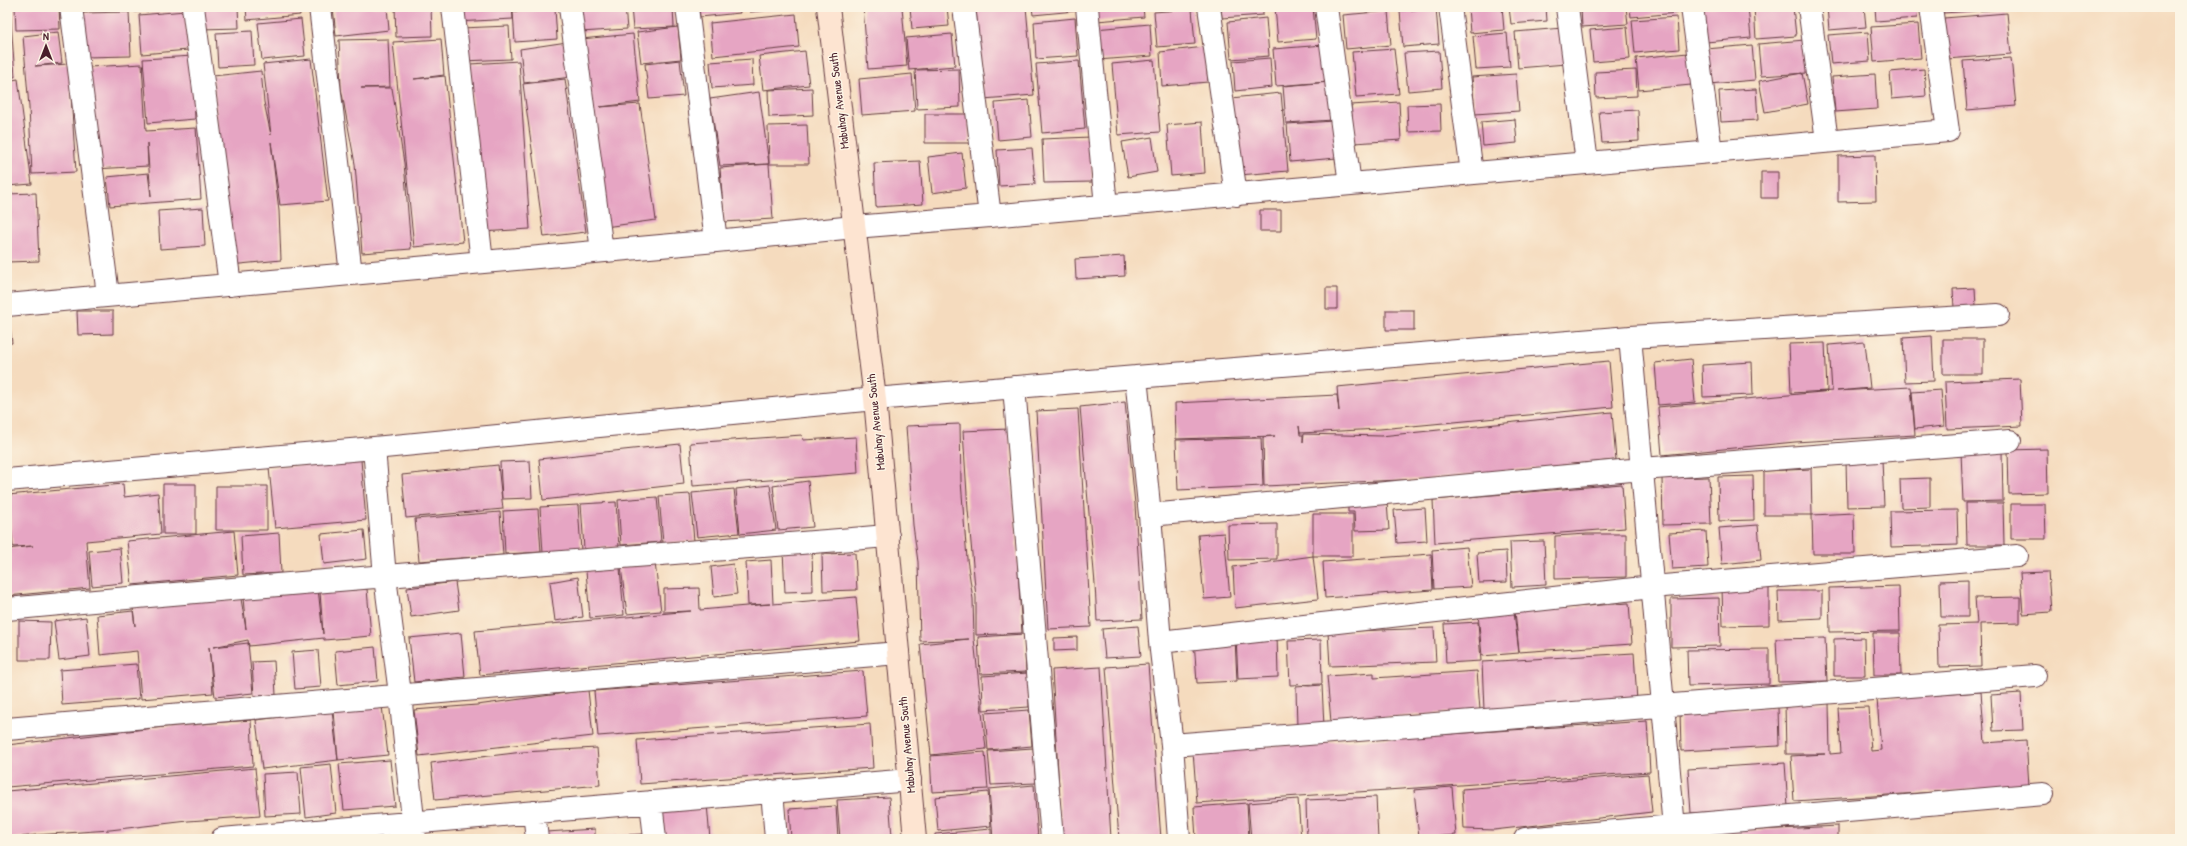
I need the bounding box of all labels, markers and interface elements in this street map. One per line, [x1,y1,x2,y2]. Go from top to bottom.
north arrow [26,26,66,66]
text: N [43,29,49,43]
street label: Mabuhay Avenue South [824,52,853,150]
street label: Mabuhay Avenue South [862,373,889,471]
street label: Mabuhay Avenue South [894,696,919,794]

